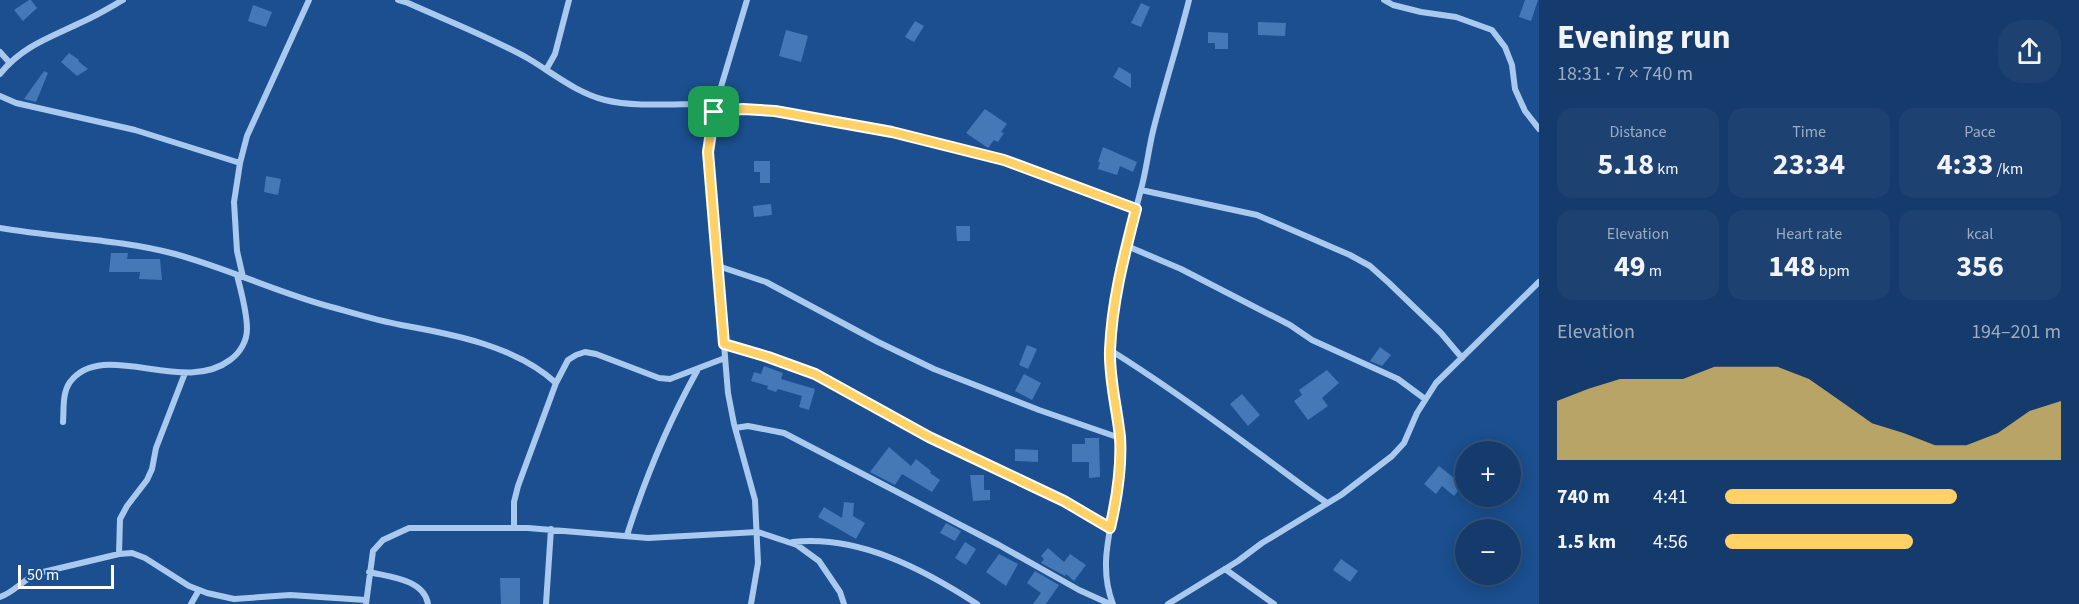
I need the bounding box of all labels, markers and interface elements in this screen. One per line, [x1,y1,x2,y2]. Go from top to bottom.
text: Evening run [1557,14,1731,61]
button: share [1998,20,2061,83]
text: 18:31 · 7 × 740 m [1557,60,1693,88]
pin [688,86,739,137]
icon: arrive [697,95,730,128]
text: Distance [1610,121,1666,143]
text: Time [1792,121,1826,143]
text: Pace [1964,121,1996,143]
text: 5.18 [1598,143,1654,186]
text: 23:34 [1773,143,1845,186]
text: 4:33 [1937,143,1993,186]
text: km [1654,158,1678,180]
text: /km [1993,158,2023,180]
text: Elevation [1607,223,1669,245]
text: Heart rate [1776,223,1842,245]
text: kcal [1967,223,1993,245]
text: 49 [1614,245,1646,288]
text: 148 [1768,245,1816,288]
text: 356 [1956,245,2004,288]
text: m [1646,260,1662,282]
text: bpm [1816,260,1850,282]
text: Elevation [1557,318,1635,346]
text: 194–201 m [1971,318,2061,346]
map controls [1455,441,1521,585]
button: + [1455,441,1521,507]
text: 740 m [1557,483,1610,511]
text: 4:41 [1653,483,1688,511]
button: − [1455,519,1521,585]
text: 1.5 km [1557,528,1616,556]
text: 4:56 [1653,528,1688,556]
scale bar [18,562,114,590]
text: 50 m [27,564,59,586]

